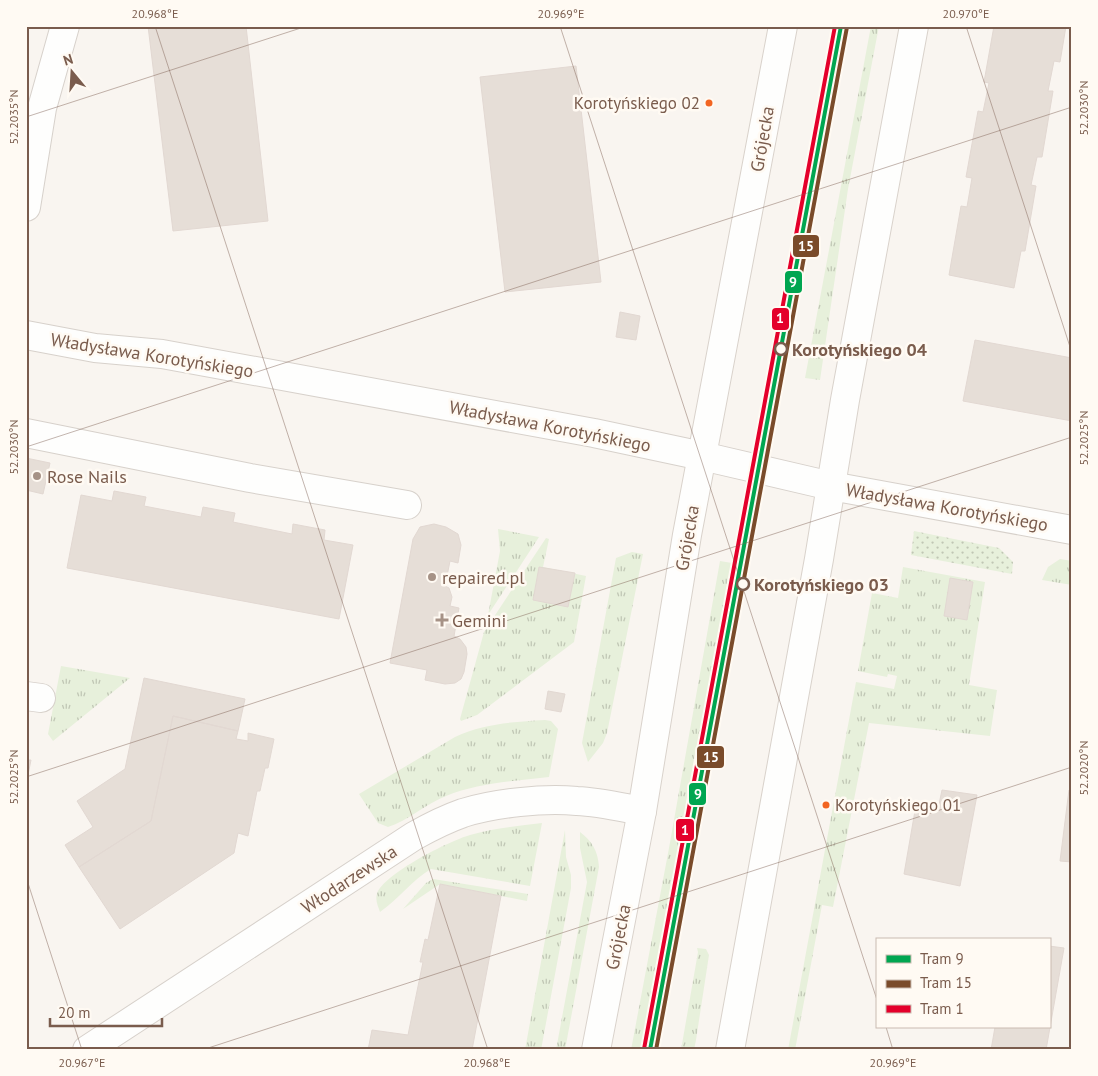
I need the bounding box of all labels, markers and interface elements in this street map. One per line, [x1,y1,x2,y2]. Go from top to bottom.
text: 20.968°E [132,6,178,21]
text: 20.969°E [538,6,584,21]
text: 20.970°E [943,6,989,21]
north arrow [48,48,98,98]
text: N [61,50,75,70]
text: 52.2030°N [1076,81,1091,135]
text: 52.2035°N [6,90,21,144]
place label: Korotyńskiego 02 [574,92,700,114]
marker: Korotyńskiego 02 [704,98,714,108]
street label: Grójecka [745,104,779,174]
line badge: 15 [792,234,820,258]
text: 15 [798,237,814,255]
line badge: 9 [784,270,803,294]
text: 9 [789,273,797,291]
line badge: 1 [771,307,790,331]
text: 1 [776,309,784,327]
street label: Władysława Korotyńskiego [49,328,255,382]
place label: Korotyńskiego 04 [792,338,927,361]
marker: Korotyńskiego 04 [774,342,788,356]
street label: Władysława Korotyńskiego [447,395,653,457]
text: 52.2025°N [1076,411,1091,465]
text: 52.2030°N [6,420,21,474]
place label: Rose Nails [47,465,127,488]
marker: Rose Nails [31,470,43,482]
street label: Władysława Korotyńskiego [844,478,1050,536]
street label: Grójecka [670,503,704,573]
place label: repaired.pl [442,566,525,589]
marker: repaired.pl [426,571,438,583]
place label: Korotyńskiego 03 [754,573,889,596]
marker: Korotyńskiego 03 [736,577,750,591]
place label: Gemini [452,609,506,632]
marker: Gemini [436,614,448,626]
text: 52.2020°N [1076,741,1091,795]
line badge: 15 [696,745,725,769]
text: 15 [703,748,719,766]
text: 52.2025°N [6,750,21,804]
line badge: 9 [688,782,707,806]
text: 9 [694,785,702,803]
place label: Korotyńskiego 01 [835,794,961,816]
marker: Korotyńskiego 01 [821,800,831,810]
line badge: 1 [675,818,695,842]
text: 1 [681,821,689,839]
street label: Włodarzewska [297,840,401,918]
street label: Grójecka [600,902,636,972]
legend [876,938,1050,1028]
text: Tram 9 [920,949,964,968]
text: Tram 15 [920,973,972,992]
scale bar [50,996,162,1028]
text: Tram 1 [920,999,964,1018]
text: 20 m [58,1003,91,1022]
text: 20.967°E [59,1055,105,1070]
text: 20.968°E [464,1055,510,1070]
text: 20.969°E [870,1055,916,1070]

